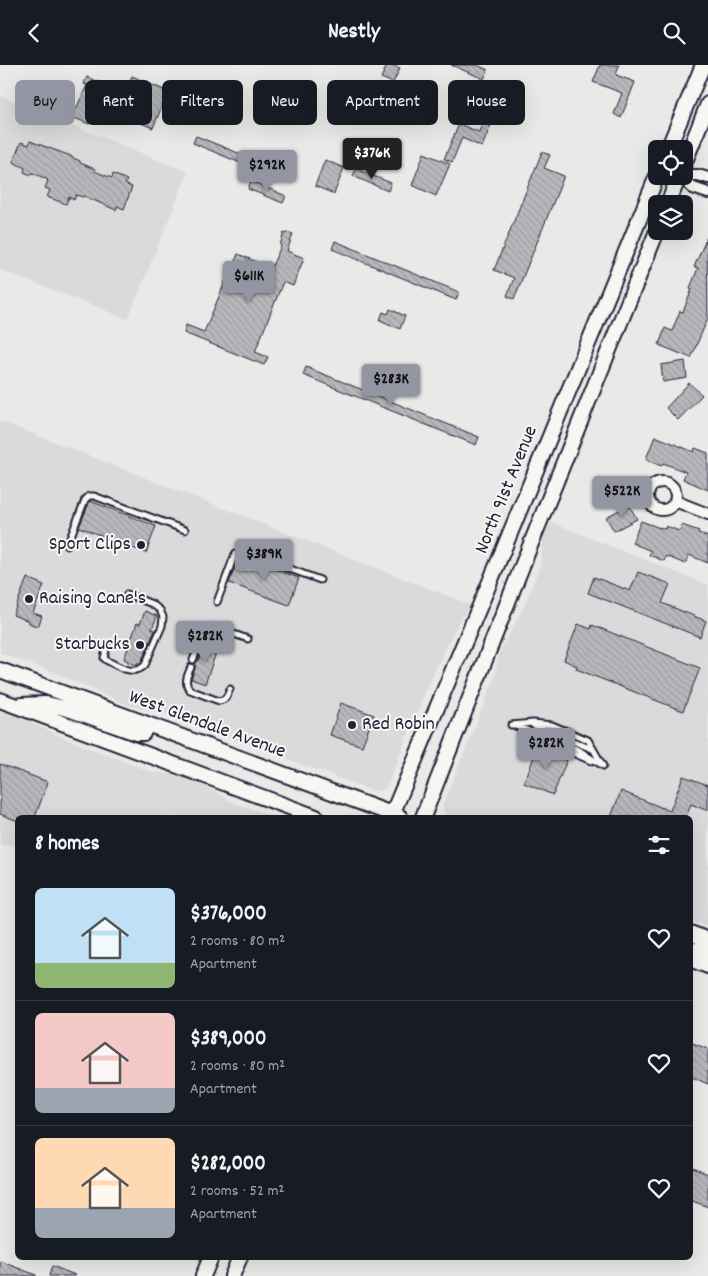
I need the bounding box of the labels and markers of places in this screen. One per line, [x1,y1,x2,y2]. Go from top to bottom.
pin: $376K [337,137,407,180]
pin: $292K [232,149,302,192]
pin: $611K [214,261,284,303]
pin: $283K [356,363,426,406]
pin: $522K [587,475,657,518]
place label: Sport Clips [49,531,131,559]
marker: Sport Clips [135,539,147,551]
pin: $389K [229,539,299,581]
place label: Raising Cane's [39,585,146,613]
marker: Raising Cane's [23,593,35,605]
pin: $282K [170,621,240,663]
place label: Starbucks [55,631,130,659]
marker: Starbucks [134,639,146,651]
place label: Red Robin [362,711,435,739]
marker: Red Robin [346,719,358,731]
pin: $282K [511,727,581,770]

